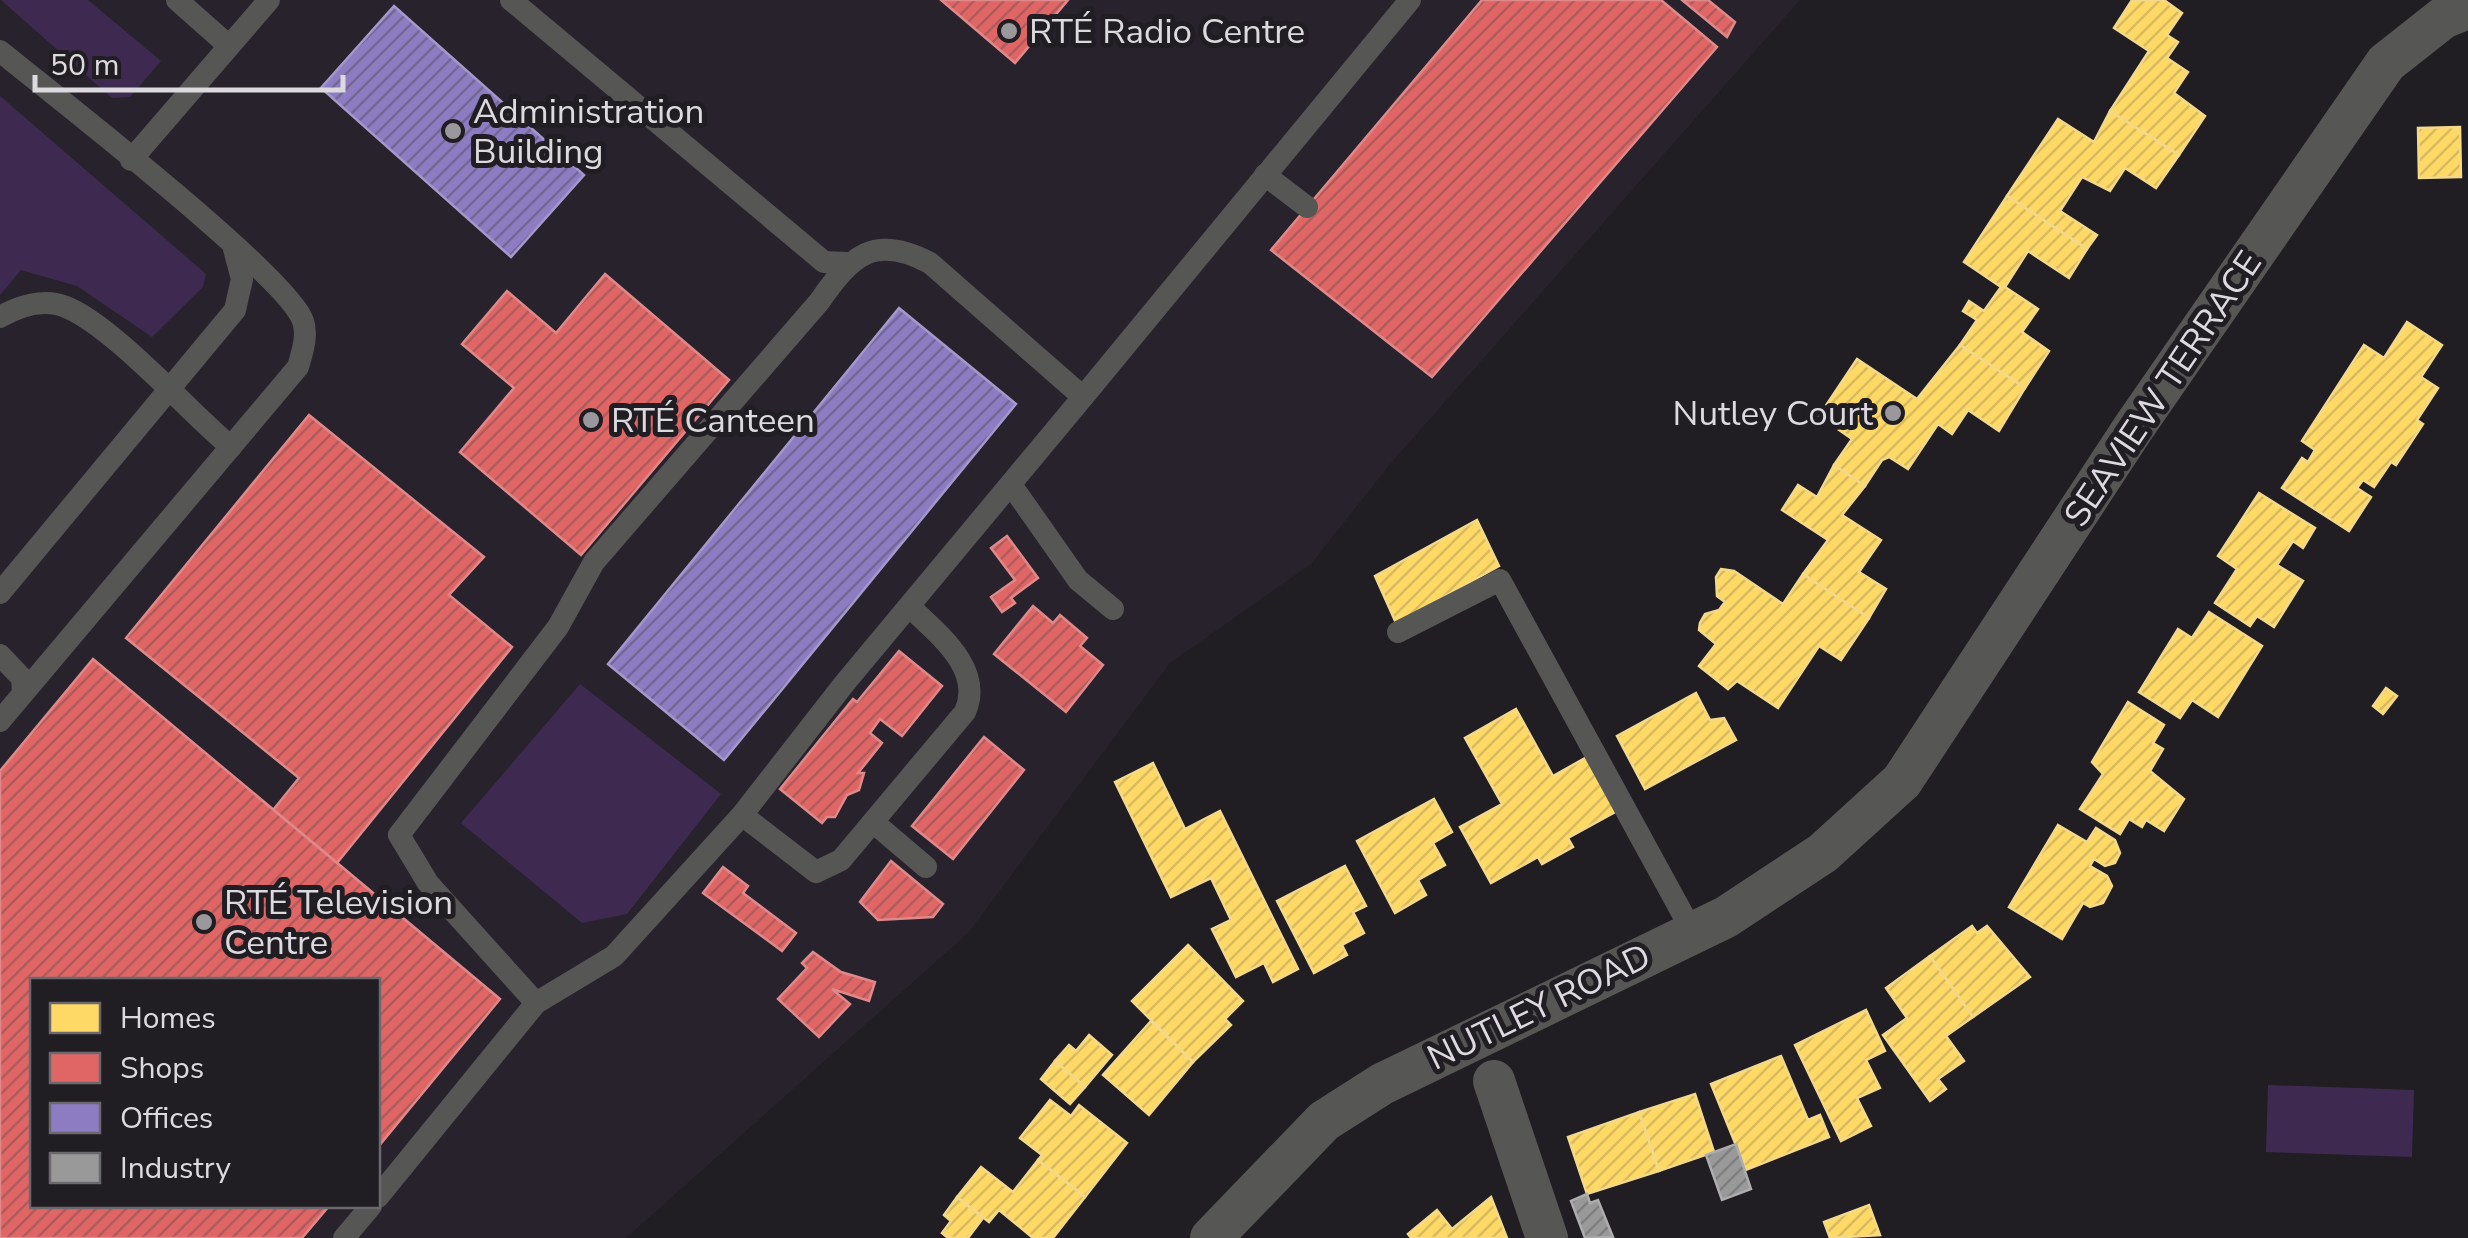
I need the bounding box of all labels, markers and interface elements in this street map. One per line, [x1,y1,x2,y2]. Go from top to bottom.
place label: RTÉ Radio Centre [1029,8,1305,55]
marker: RTÉ Radio Centre [998,20,1020,42]
scale bar [35,30,342,92]
text: 50 m [50,45,119,86]
place label: Administration Building [473,88,704,175]
marker: Administration Building [442,120,464,142]
street label: SEAVIEW TERRACE [2053,242,2273,536]
place label: Nutley Court [1673,390,1874,437]
place label: RTÉ Canteen [611,397,815,444]
marker: Nutley Court [1882,402,1904,424]
marker: RTÉ Canteen [580,409,602,431]
place label: RTÉ Television Centre [224,879,453,966]
marker: RTÉ Television Centre [193,911,215,933]
street label: NUTLEY ROAD [1420,933,1658,1081]
legend [30,978,380,1208]
text: Homes [120,998,216,1039]
text: Shops [120,1048,204,1089]
text: Offices [120,1098,213,1139]
text: Industry [120,1148,231,1189]

